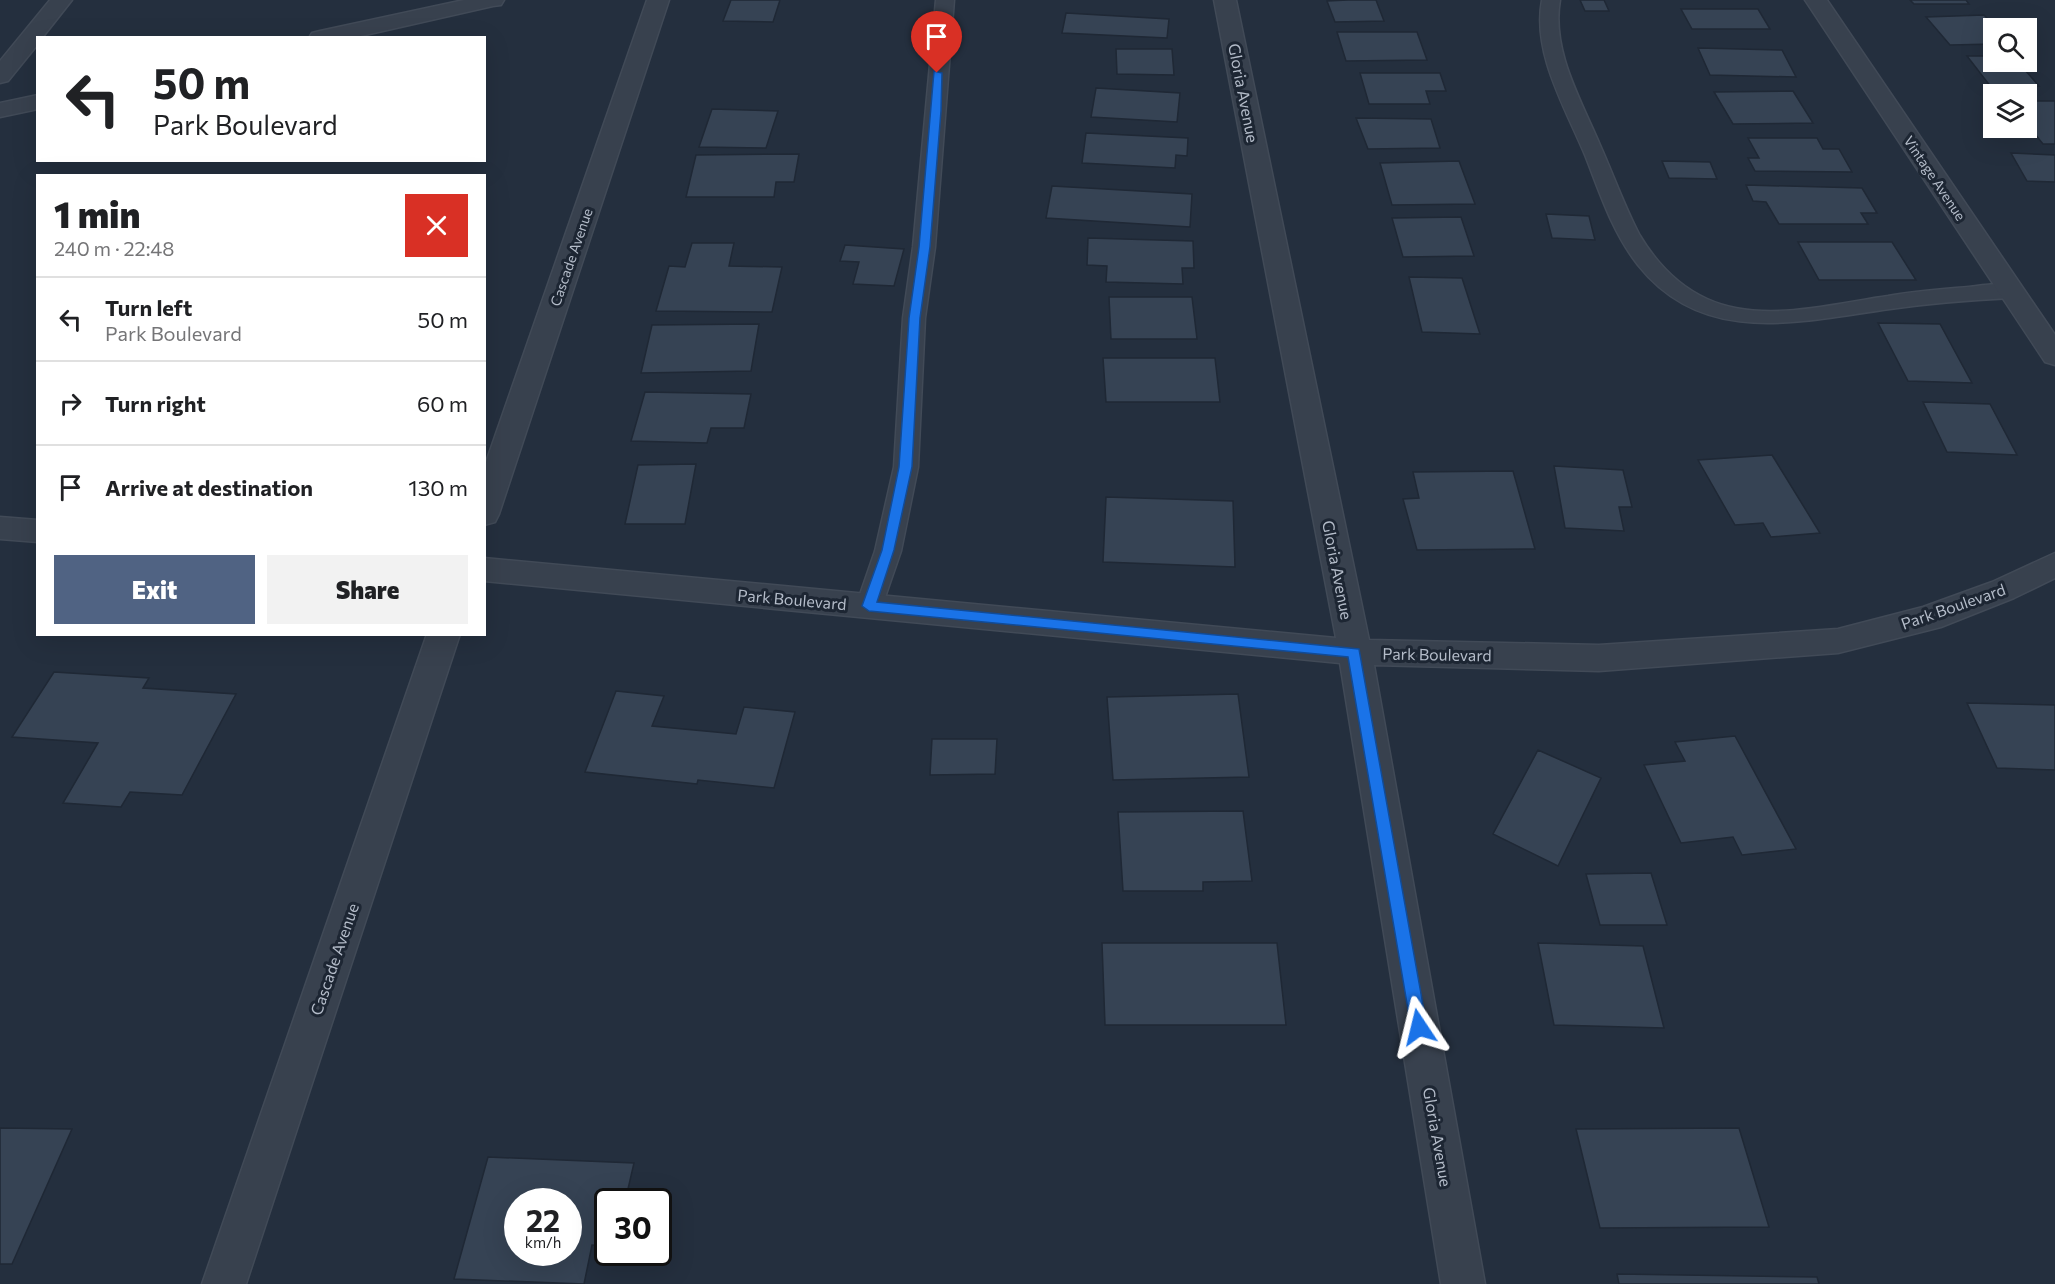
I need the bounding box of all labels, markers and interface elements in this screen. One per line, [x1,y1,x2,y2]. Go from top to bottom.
pin [911,11,962,73]
map controls [1983,18,2037,138]
button: search [1983,18,2037,72]
icon: arrive [920,20,953,53]
street label: Gloria Avenue [1225,42,1263,144]
text: 50 m [153,56,250,108]
icon: left [54,60,132,138]
button: layers [1983,84,2037,138]
text: Park Boulevard [153,108,338,141]
street label: Vintage Avenue [1900,132,1970,224]
text: 1 min [54,191,140,235]
button: close [405,194,468,257]
street label: Cascade Avenue [546,206,596,308]
text: 240 m · 22:48 [54,236,175,260]
text: Turn left [105,294,192,321]
icon: left [54,303,87,336]
text: 50 m [418,306,468,333]
text: Park Boulevard [105,321,242,345]
icon: right [54,387,87,420]
text: Turn right [105,390,206,417]
text: 60 m [417,390,468,417]
icon: arrive [54,471,87,504]
text: Arrive at destination [105,474,313,501]
text: 130 m [408,474,468,501]
street label: Gloria Avenue [1319,519,1357,621]
button: Exit [54,555,255,624]
button: Share [267,555,468,624]
street label: Park Boulevard [1898,579,2008,633]
street label: Park Boulevard [737,585,847,613]
street label: Park Boulevard [1382,644,1492,664]
street label: Cascade Avenue [306,901,362,1017]
position arrow [1387,995,1451,1059]
street label: Gloria Avenue [1420,1086,1456,1188]
speed limit sign: 30 [594,1188,672,1266]
text: 22 [526,1201,560,1238]
text: km/h [525,1233,561,1251]

